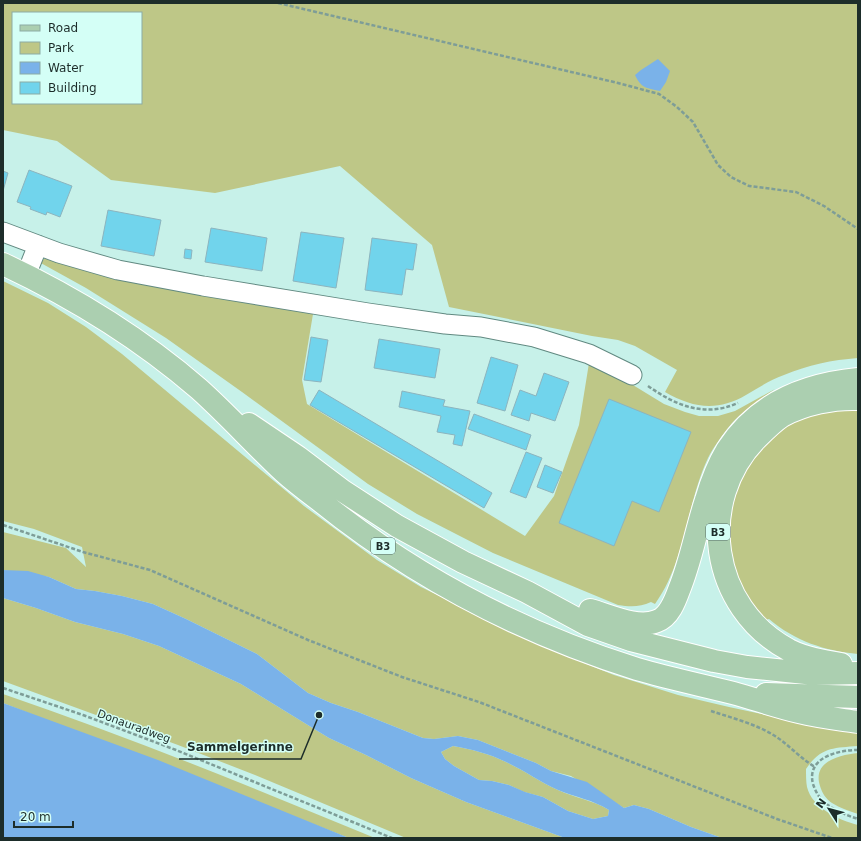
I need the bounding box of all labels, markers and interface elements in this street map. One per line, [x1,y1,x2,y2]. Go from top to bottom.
legend [12,12,142,104]
text: Road [48,21,78,35]
text: Park [48,41,74,55]
text: Water [48,61,84,75]
text: Building [48,81,97,95]
road number: B3 [706,524,730,540]
road number: B3 [371,538,395,554]
street label: Donauradweg [95,707,172,746]
callout: Sammelgerinne [179,735,301,759]
text: Sammelgerinne [187,740,293,754]
north arrow [809,789,849,829]
text: N [813,796,829,811]
scale bar [14,803,73,829]
text: 20 m [20,810,51,824]

